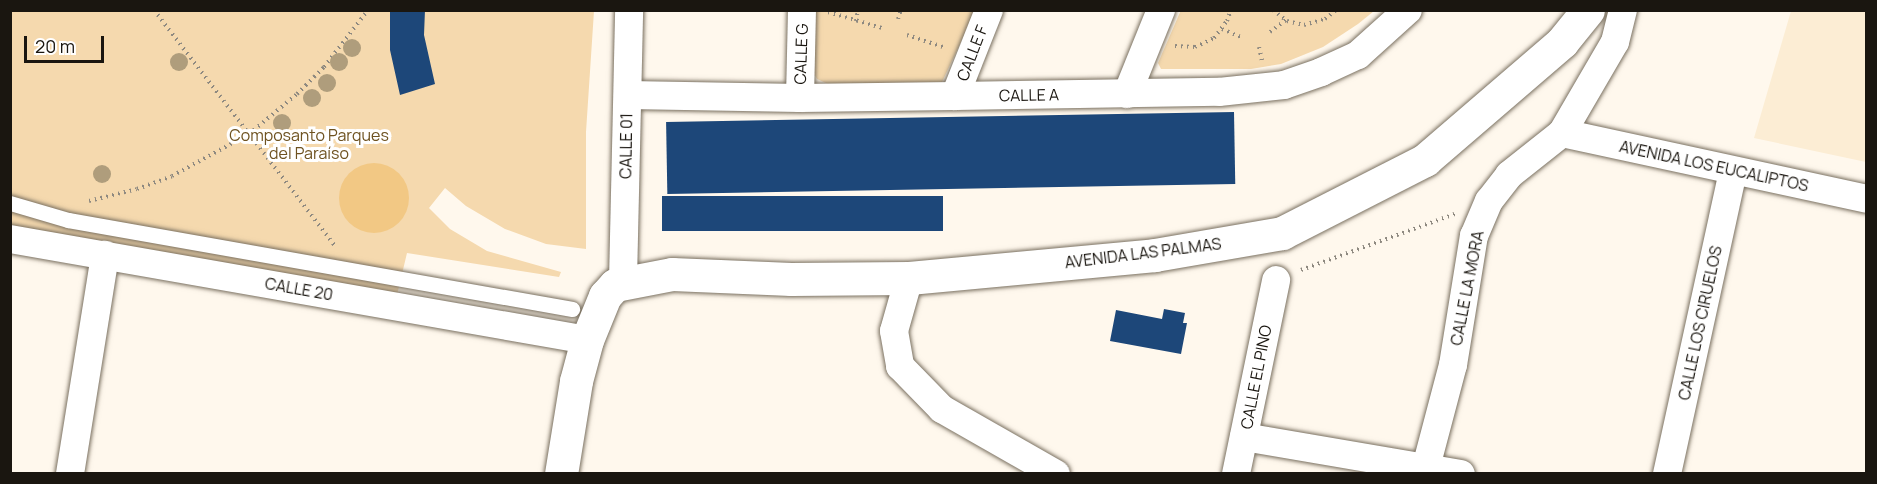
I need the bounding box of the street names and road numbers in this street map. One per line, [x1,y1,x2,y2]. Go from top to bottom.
street label: CALLE F [953,22,991,84]
street label: CALLE G [790,23,812,85]
street label: CALLE A [999,85,1059,105]
street label: CALLE 01 [616,113,636,179]
street label: AVENIDA LOS EUCALIPTOS [1618,137,1810,195]
street label: CALLE LA MORA [1446,229,1488,347]
street label: AVENIDA LAS PALMAS [1064,234,1222,272]
street label: CALLE LOS CIRUELOS [1674,244,1726,402]
street label: CALLE 20 [263,274,335,304]
street label: CALLE EL PINO [1236,323,1276,431]

